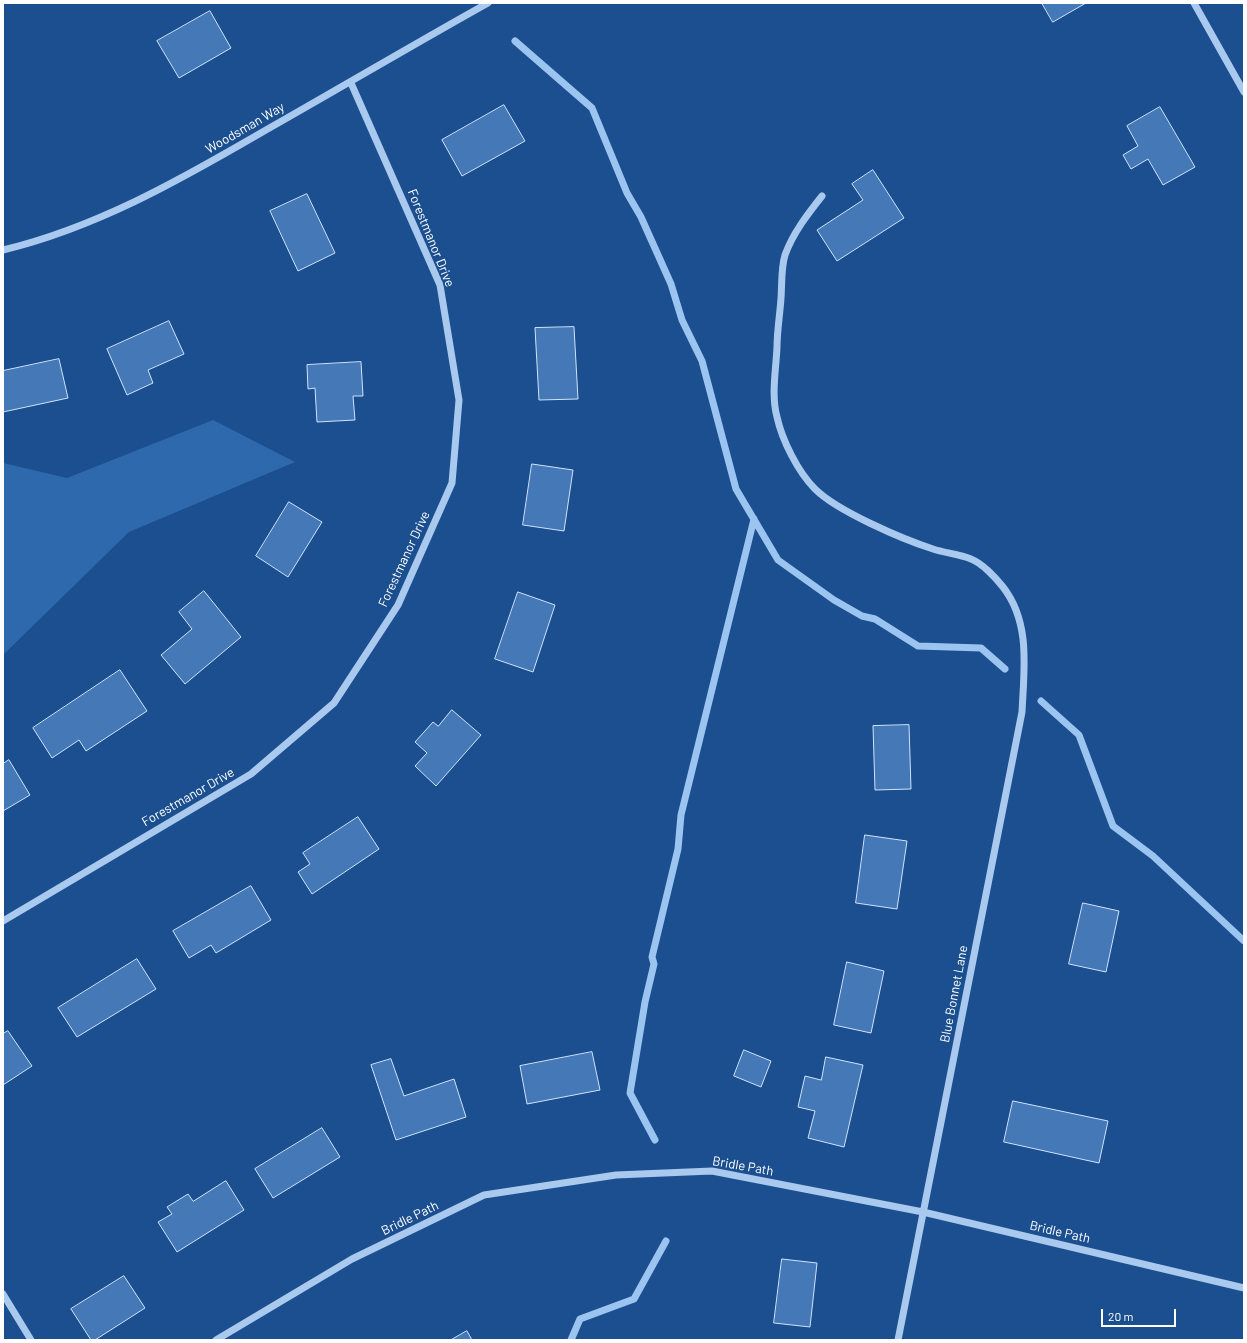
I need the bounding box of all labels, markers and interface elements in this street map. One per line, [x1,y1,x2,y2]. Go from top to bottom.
street label: Woodsman Way [203,99,287,157]
street label: Forestmanor Drive [404,187,458,289]
street label: Forestmanor Drive [375,509,433,609]
street label: Forestmanor Drive [139,764,237,830]
street label: Blue Bonnet Lane [937,944,971,1044]
street label: Bridle Path [711,1153,775,1179]
street label: Bridle Path [379,1197,441,1239]
street label: Bridle Path [1028,1217,1092,1247]
scale bar [1103,1301,1178,1327]
text: 20 m [1108,1309,1134,1323]

